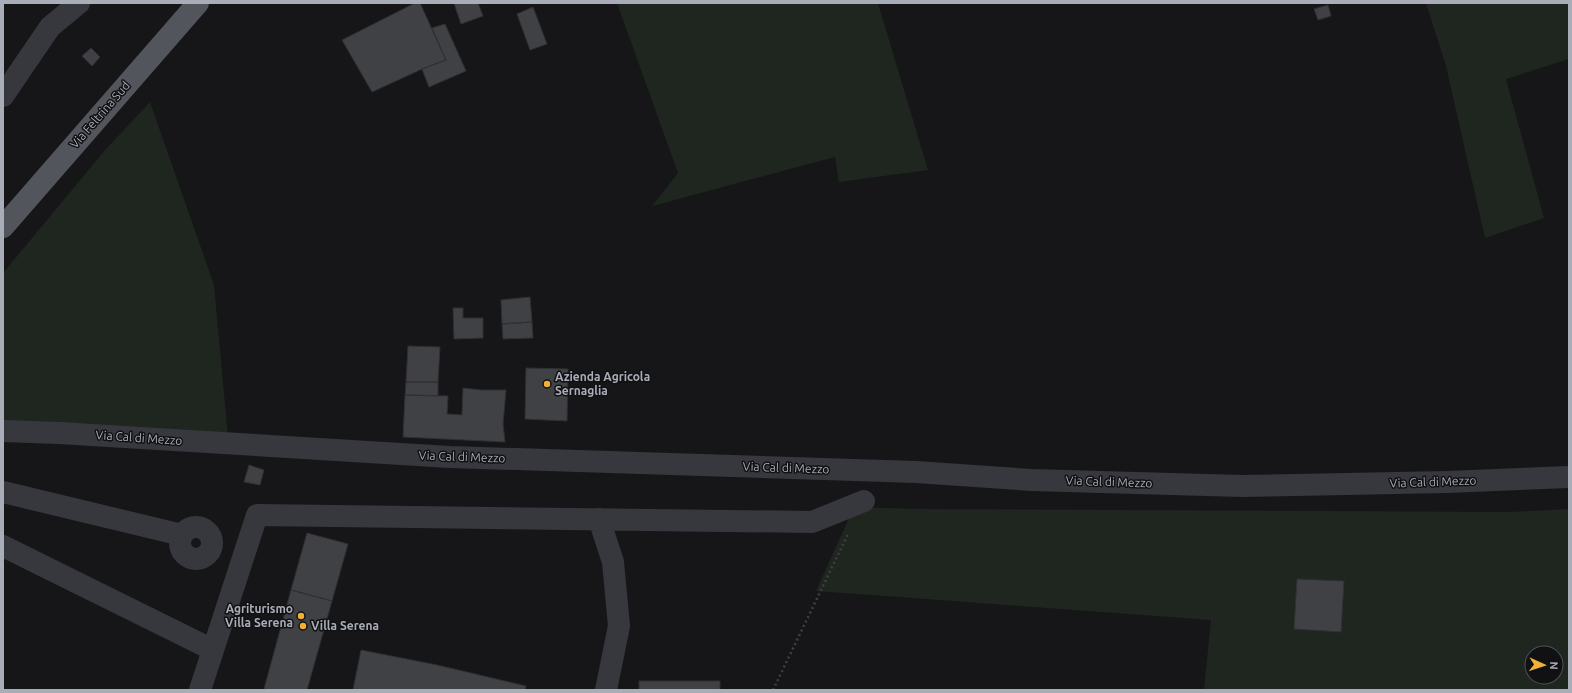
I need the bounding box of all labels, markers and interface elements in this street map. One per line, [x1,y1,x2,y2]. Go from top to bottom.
street label: Via Feltrina Sud [67,79,132,151]
place label: Azienda Agricola Sernaglia [555,370,650,397]
marker: Azienda Agricola Sernaglia [542,379,552,389]
street label: Via Cal di Mezzo [95,428,183,447]
street label: Via Cal di Mezzo [418,448,506,465]
street label: Via Cal di Mezzo [742,459,830,476]
street label: Via Cal di Mezzo [1065,473,1153,490]
street label: Via Cal di Mezzo [1389,473,1477,490]
place label: Agriturismo Villa Serena [225,602,293,629]
marker: Agriturismo Villa Serena [296,611,306,621]
place label: Villa Serena [311,619,379,632]
marker: Villa Serena [298,621,308,631]
north arrow [1524,645,1564,685]
text: N [1548,661,1560,670]

